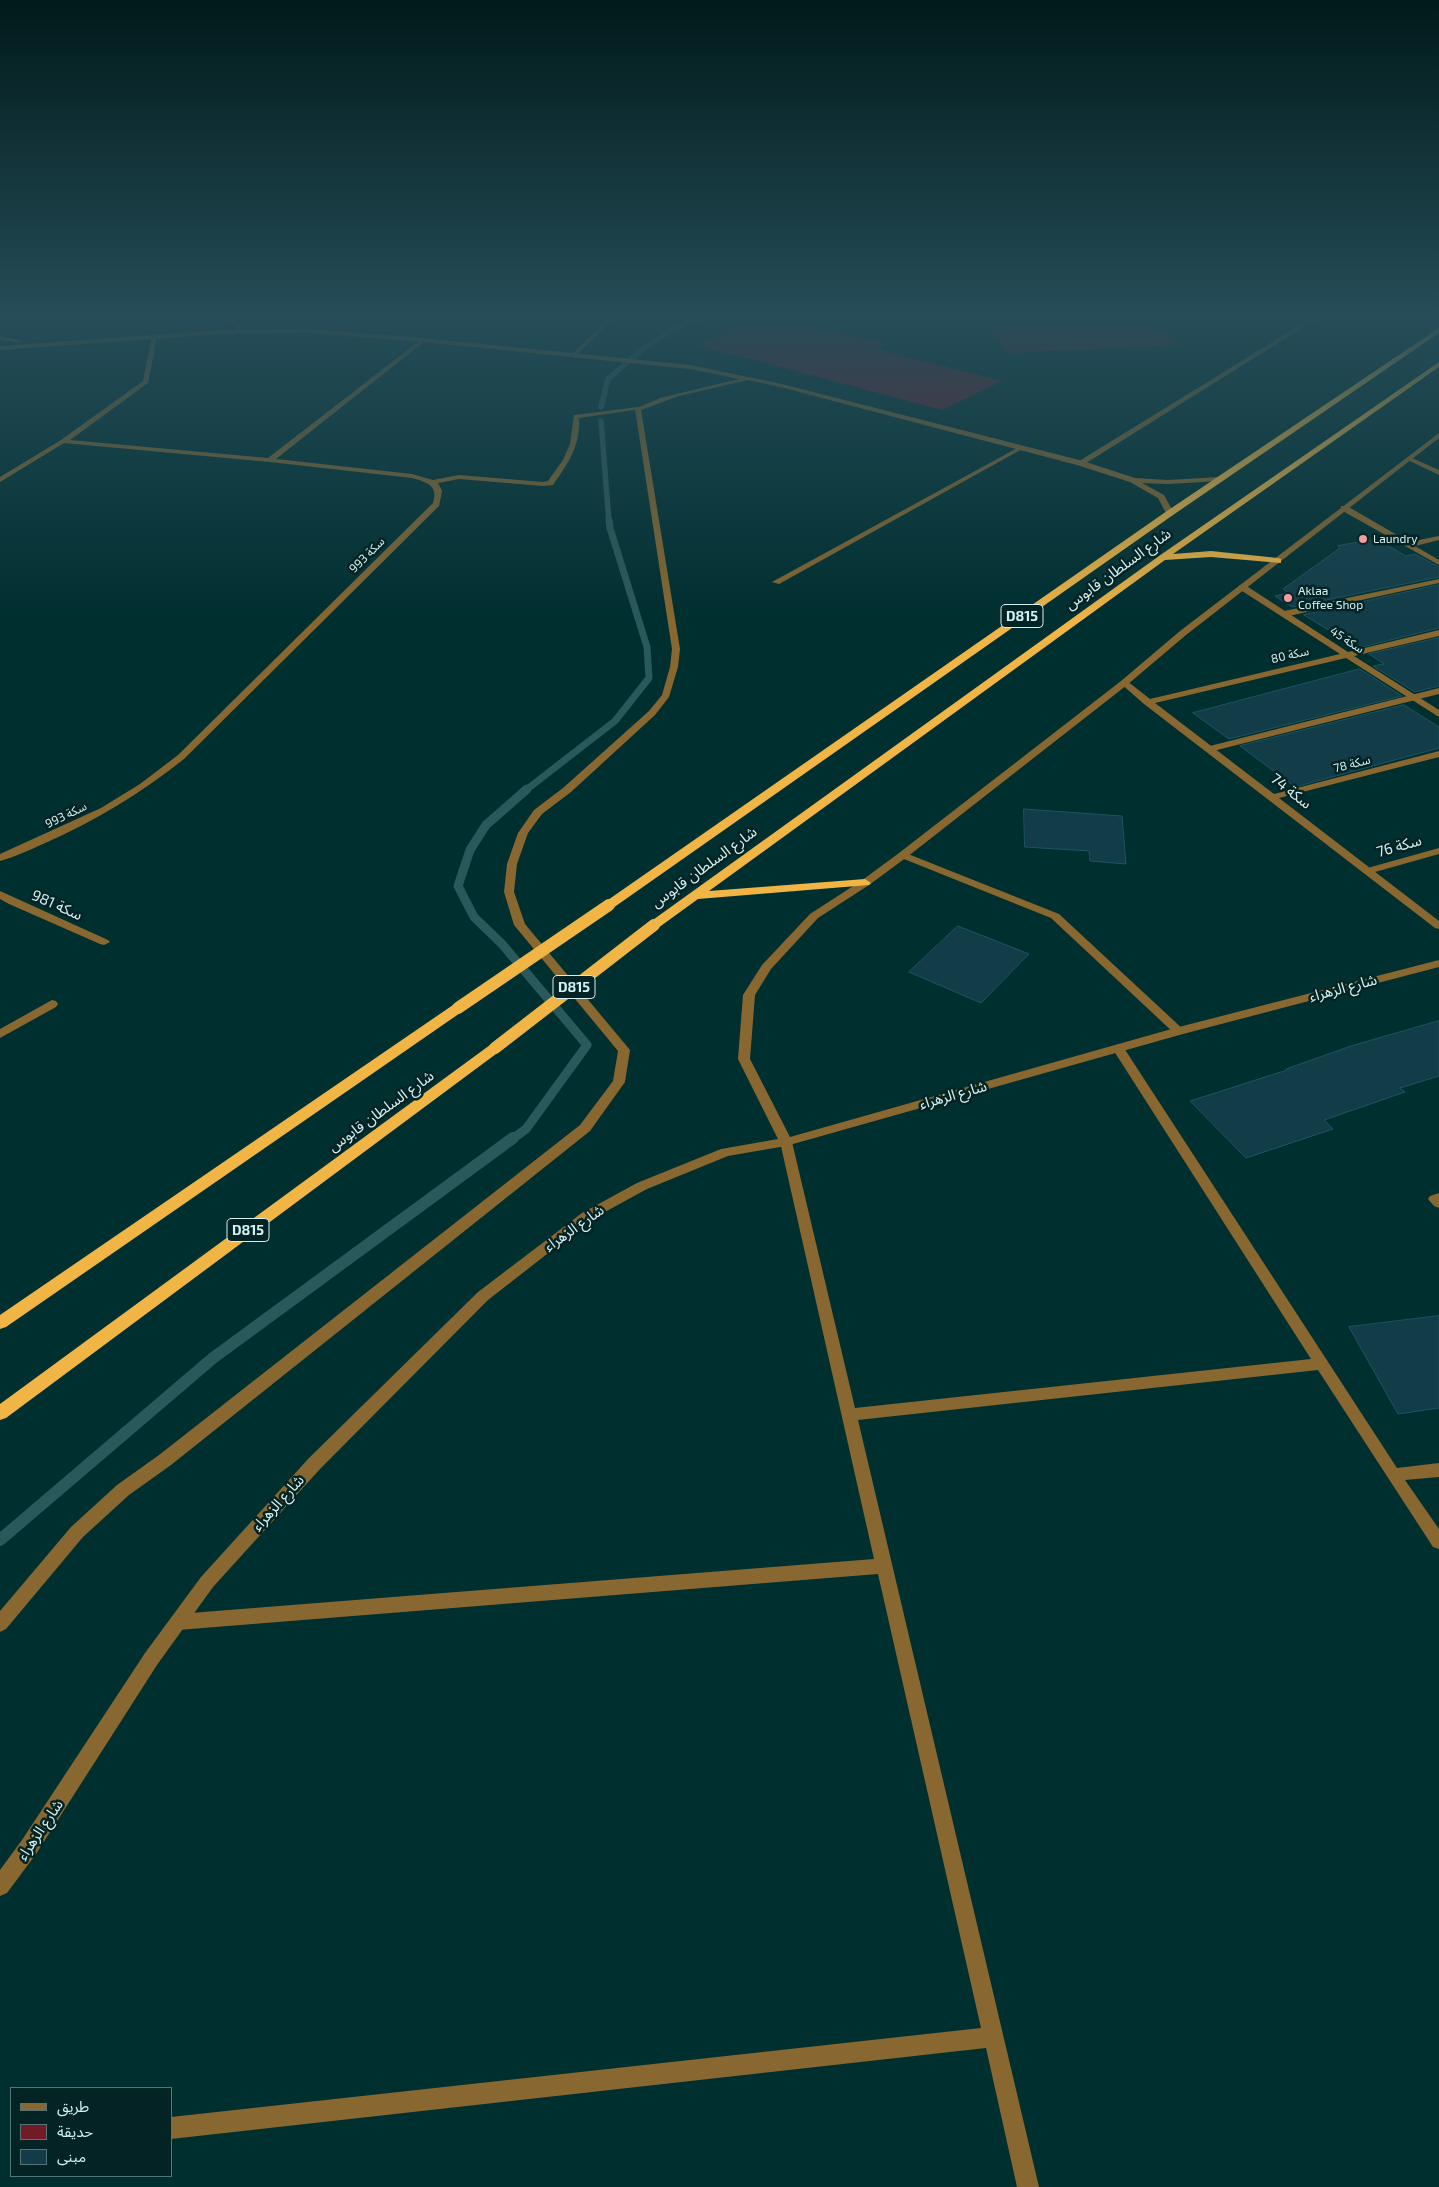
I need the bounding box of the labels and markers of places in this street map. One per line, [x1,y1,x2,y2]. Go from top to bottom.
place label: Laundry [1373,532,1418,546]
marker: Laundry [1357,533,1369,545]
place label: Aklaa Coffee Shop [1298,584,1363,612]
marker: Aklaa Coffee Shop [1282,592,1294,604]

